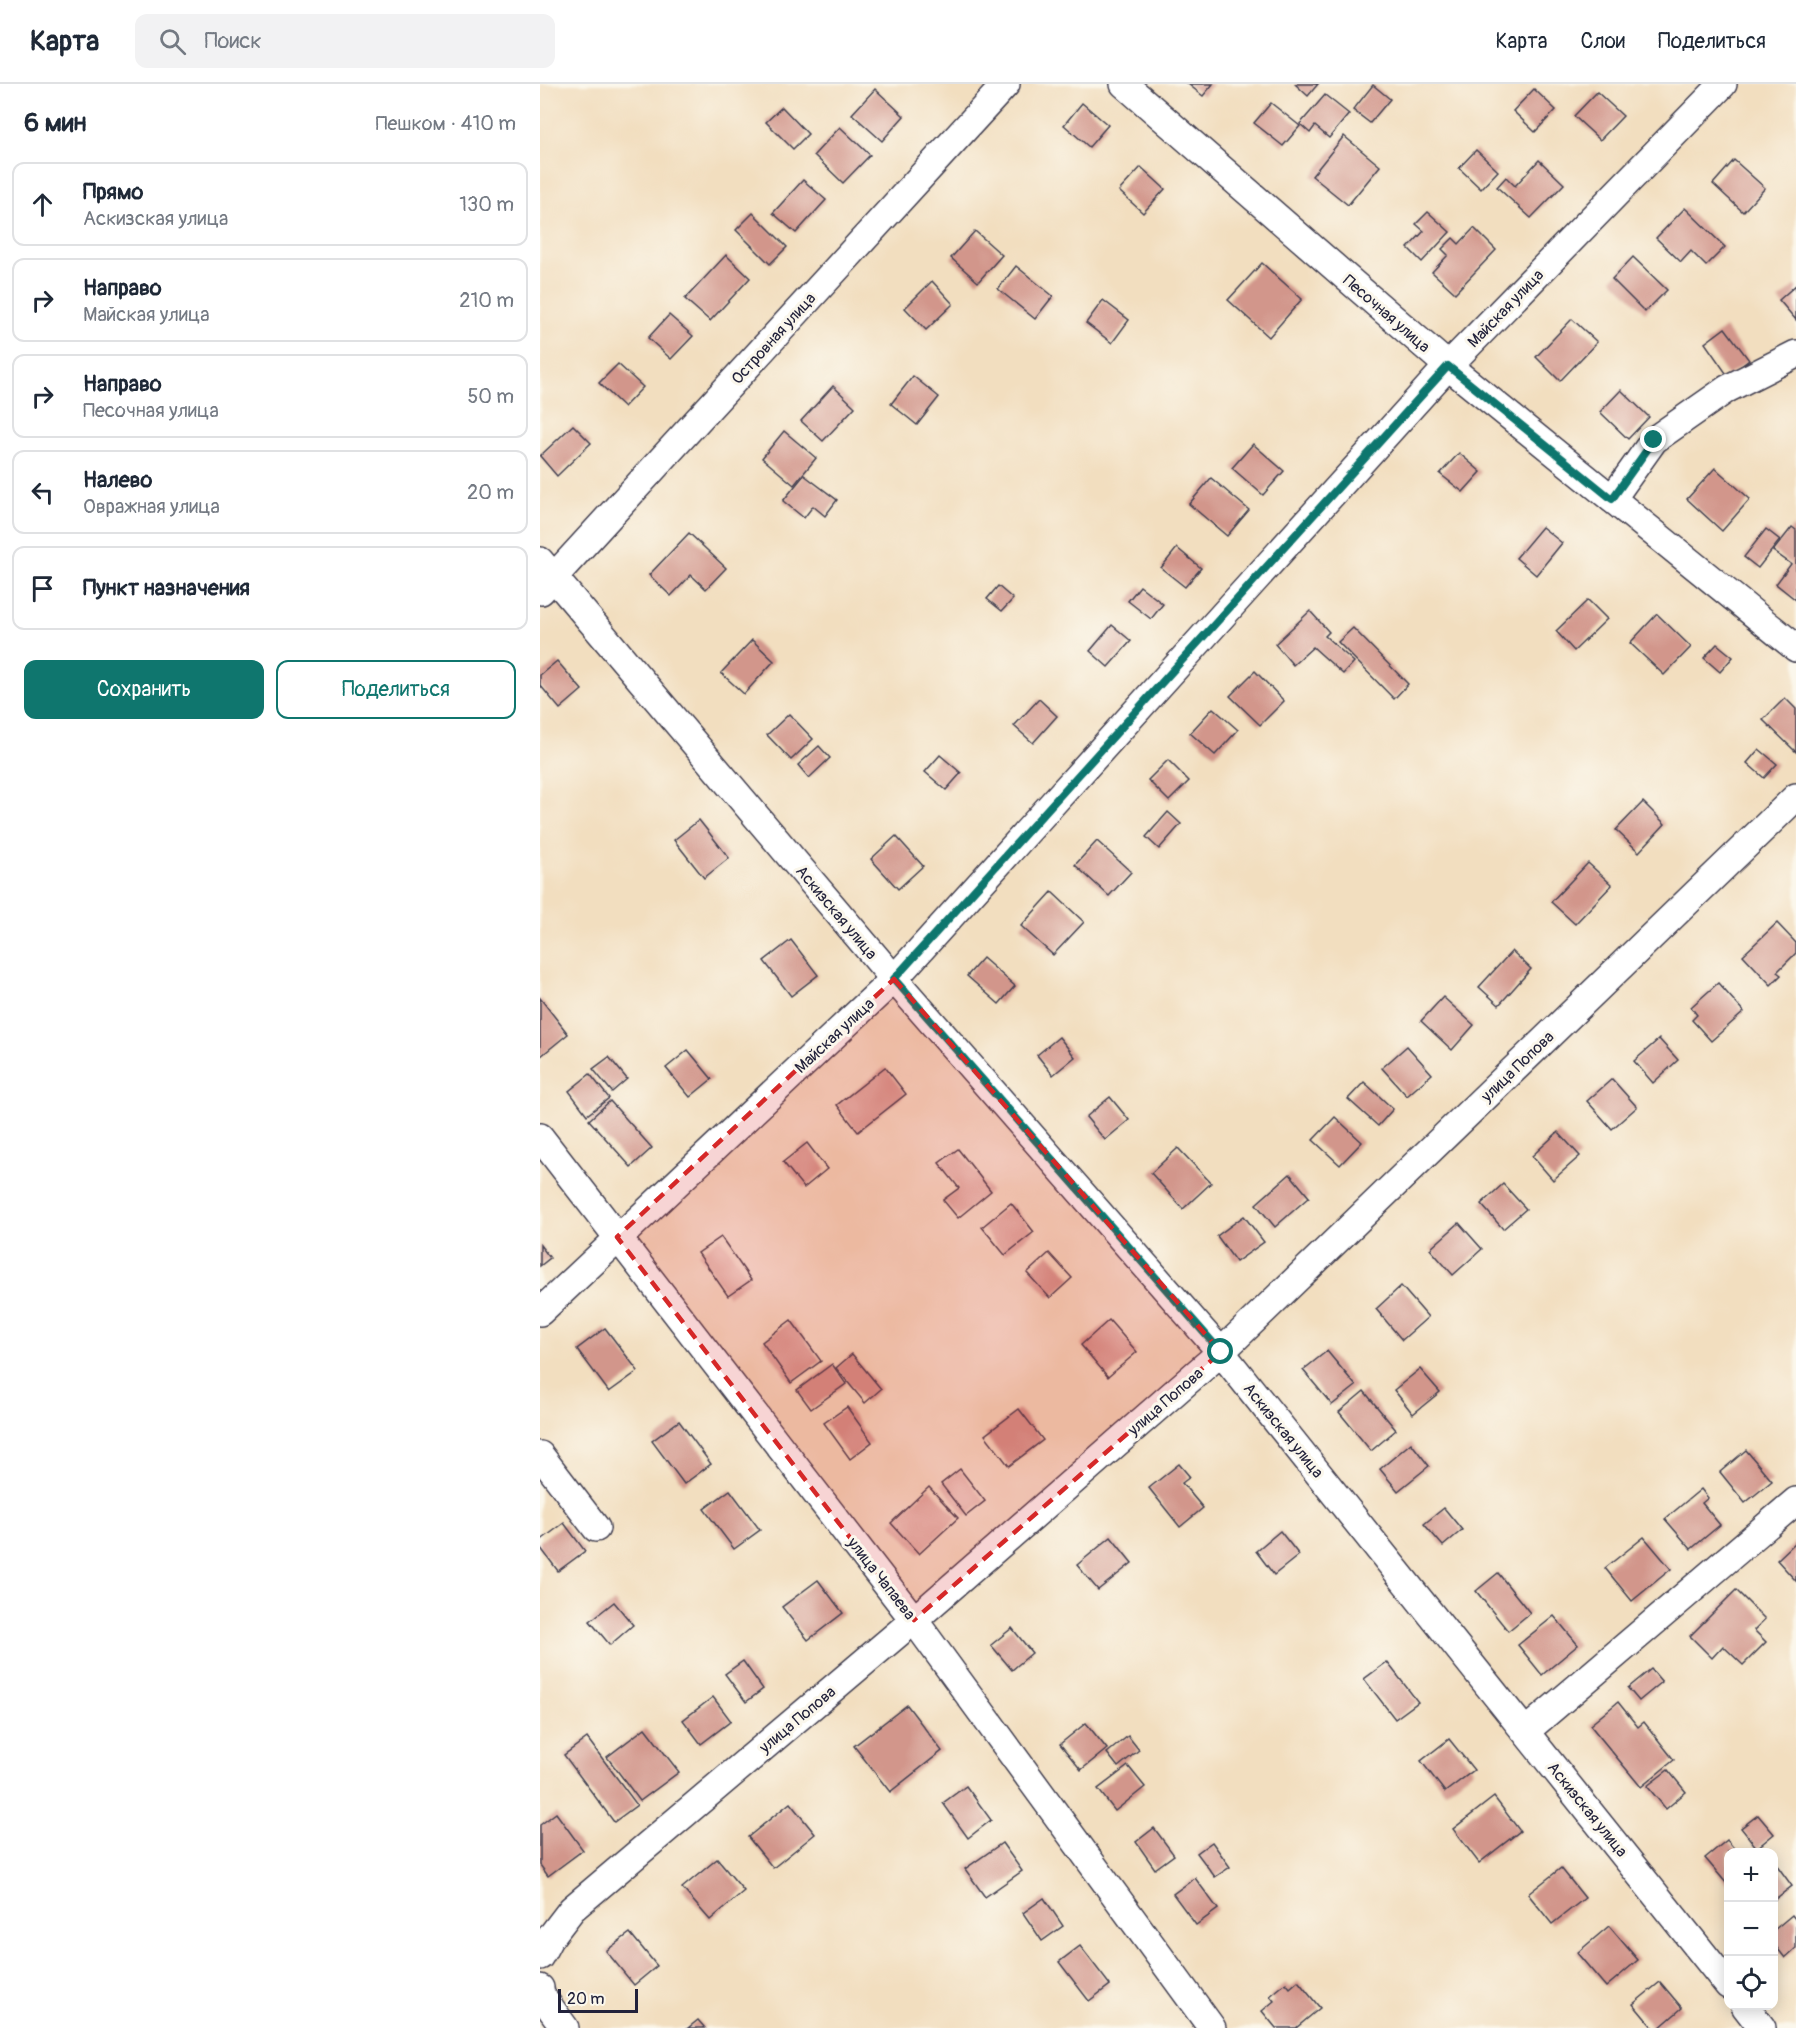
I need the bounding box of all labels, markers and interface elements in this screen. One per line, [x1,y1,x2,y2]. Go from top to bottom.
search box [135,14,555,68]
text: Карта [30,24,99,59]
icon: search [156,25,189,58]
text: Поиск [204,27,262,55]
text: Карта [1495,28,1547,55]
text: Слои [1580,28,1625,55]
text: Поделиться [1658,28,1766,55]
text: 6 мин [24,107,86,139]
text: Пешком · 410 m [375,111,516,136]
text: Прямо [83,178,143,206]
icon: ahead [26,188,59,221]
text: 130 m [459,192,514,217]
text: Аскизская улица [83,206,228,231]
street label: Майская улица [1463,265,1548,352]
street label: Песочная улица [1339,271,1434,357]
text: Направо [83,274,162,302]
icon: right [26,284,59,317]
text: 210 m [459,288,514,313]
street label: Островная улица [727,289,820,389]
text: Майская улица [83,302,210,327]
text: Направо [83,370,162,398]
icon: right [26,380,59,413]
text: 50 m [467,384,514,409]
text: Песочная улица [83,398,219,423]
route end [1640,426,1666,452]
text: Налево [83,466,152,494]
icon: left [26,476,59,509]
text: 20 m [467,480,514,505]
text: Овражная улица [83,494,220,519]
icon: arrive [26,572,59,605]
text: Пункт назначения [83,574,250,602]
button: Сохранить [24,660,264,719]
button: Поделиться [276,660,516,719]
street label: Аскизская улица [791,862,881,964]
street label: Майская улица [791,994,879,1078]
street label: улица Попова [1476,1027,1558,1107]
route start [1207,1338,1233,1364]
street label: улица Попова [1123,1364,1208,1441]
street label: Аскизская улица [1239,1379,1328,1482]
street label: улица Чапаева [842,1533,920,1624]
street label: улица Попова [755,1682,840,1758]
street label: Аскизская улица [1543,1758,1632,1861]
map controls [1724,1848,1778,2010]
button: + [1724,1848,1778,1902]
button: − [1724,1902,1778,1956]
button: locate [1724,1956,1778,2010]
scale bar [558,1986,638,2014]
text: 20 m [567,1989,605,2009]

